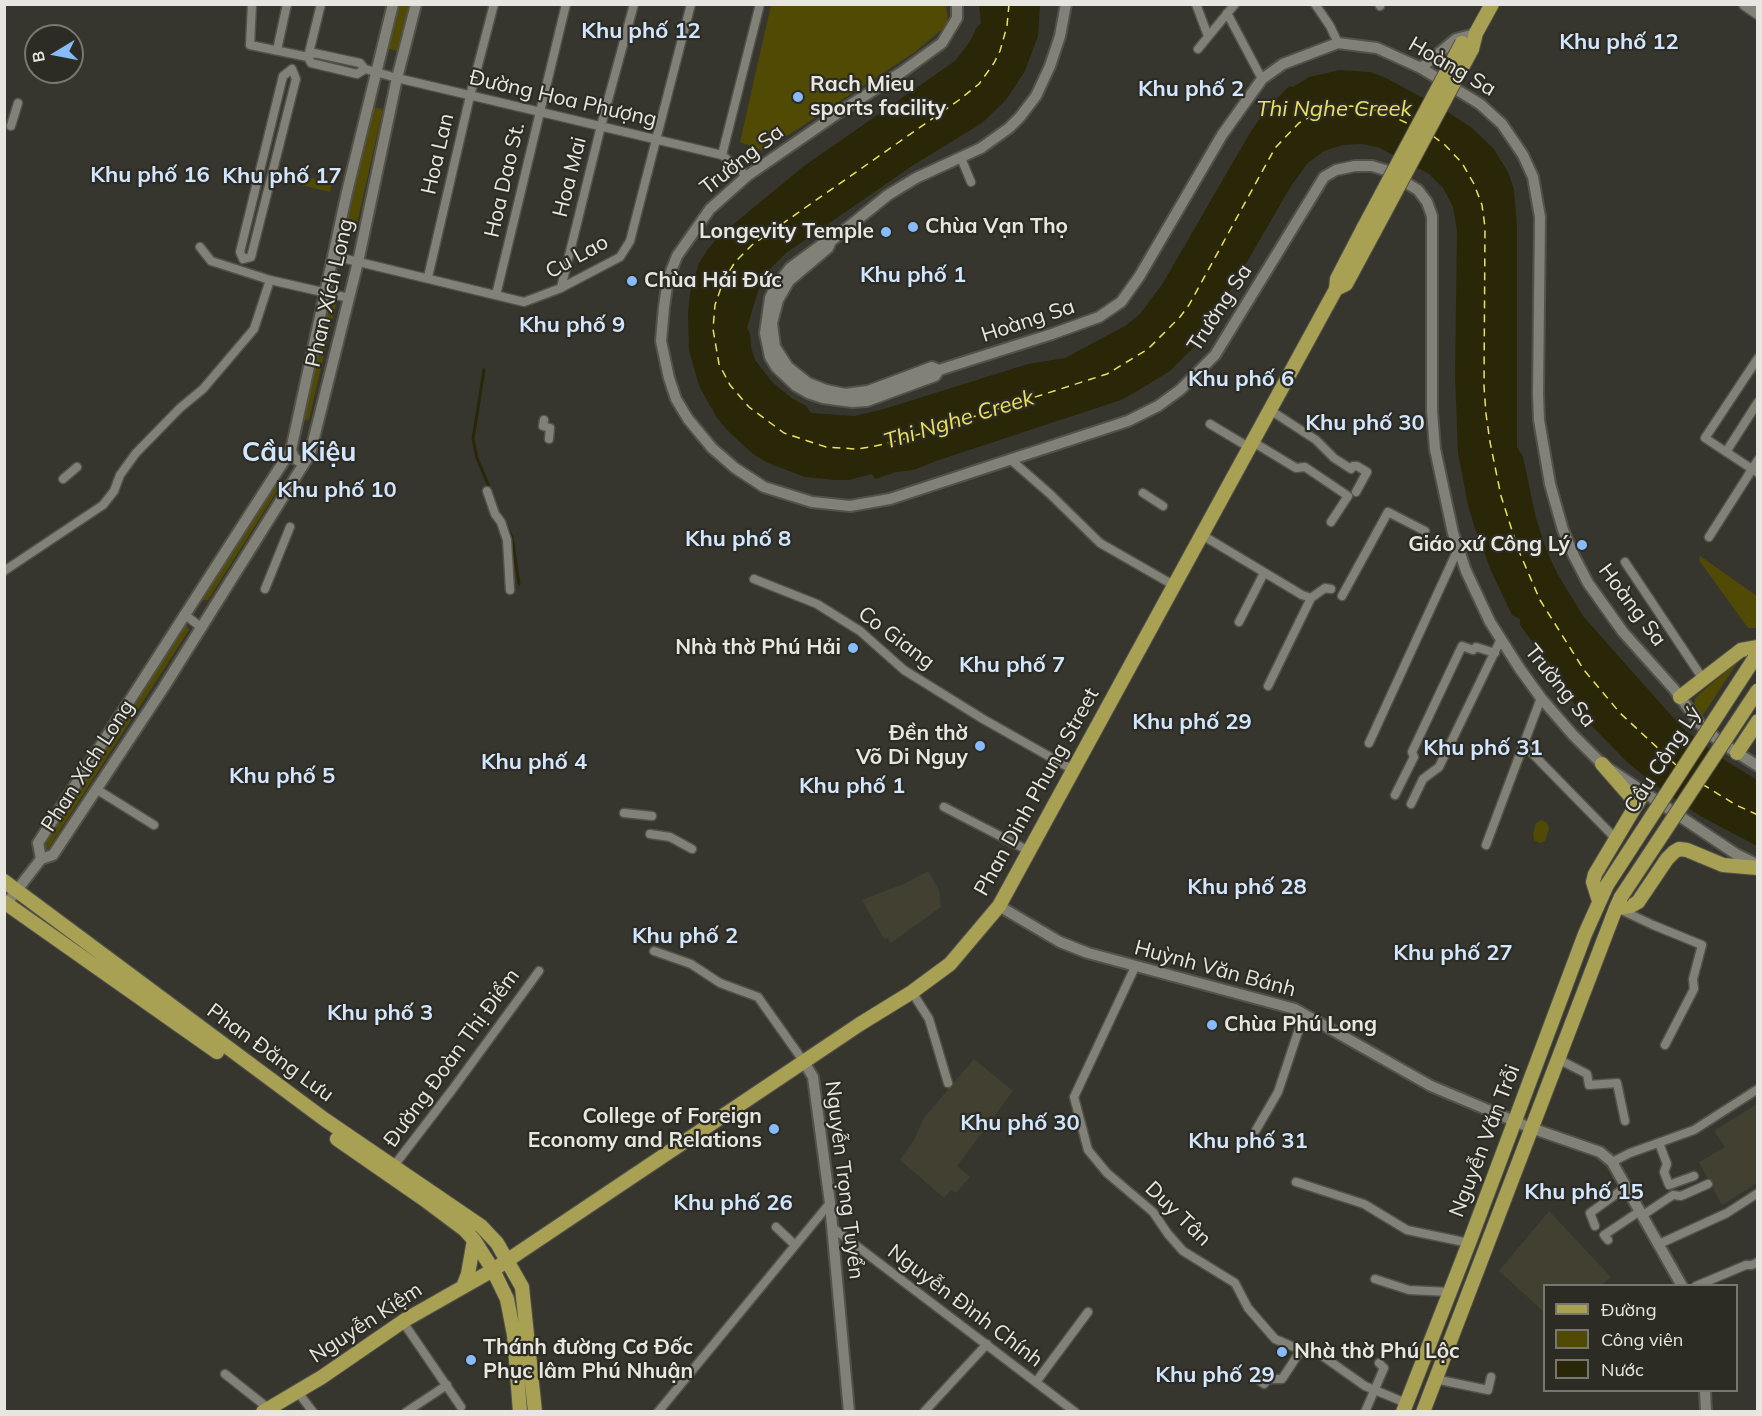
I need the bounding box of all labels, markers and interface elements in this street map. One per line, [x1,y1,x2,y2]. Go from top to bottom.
district label: Khu phố 12 [581,18,701,44]
north arrow [24,24,84,84]
district label: Khu phố 12 [1559,29,1679,55]
street label: Hoàng Sa [1404,32,1500,102]
text: B [27,50,49,64]
street label: Đường Hoa Phượng [467,65,659,133]
place label: Rach Mieu sports facility [810,72,946,122]
district label: Khu phố 2 [1138,76,1244,102]
marker: Rach Mieu sports facility [791,90,805,104]
water label: Thi Nghe Creek [1256,96,1412,122]
street label: Hoa Lan [416,111,460,197]
street label: Hoa Dao St. [480,120,530,240]
street label: Trường Sa [695,120,789,200]
street label: Hoa Mai [548,134,592,220]
district label: Khu phố 16 [90,162,210,188]
district label: Khu phố 17 [222,163,342,189]
place label: Chùa Vạn Thọ [925,214,1068,240]
street label: Phan Xích Long [301,216,359,370]
place label: Longevity Temple [699,219,874,245]
marker: Chùa Vạn Thọ [906,220,920,234]
marker: Longevity Temple [879,225,893,239]
street label: Cu Lao [541,230,613,284]
street label: Trường Sa [1182,260,1258,356]
district label: Khu phố 1 [860,262,966,288]
place label: Chùa Hải Đức [644,268,782,294]
marker: Chùa Hải Đức [625,274,639,288]
street label: Hoàng Sa [978,294,1078,348]
district label: Khu phố 9 [519,312,625,338]
district label: Khu phố 6 [1188,366,1294,392]
water label: Thi Nghe Creek [881,385,1037,455]
district label: Khu phố 30 [1305,410,1425,436]
district label: Cầu Kiệu [242,437,356,469]
district label: Khu phố 10 [277,477,397,503]
district label: Khu phố 8 [685,526,791,552]
place label: Giáo xứ Công Lý [1408,532,1570,558]
marker: Giáo xứ Công Lý [1575,538,1589,552]
street label: Hoàng Sa [1593,559,1671,651]
street label: Co Giang [853,601,939,675]
place label: Nhà thờ Phú Hải [675,635,841,661]
street label: Trường Sa [1519,640,1601,732]
marker: Nhà thờ Phú Hải [846,641,860,655]
district label: Khu phố 7 [959,652,1065,678]
street label: Phan Dinh Phung Street [969,684,1105,900]
street label: Phan Xích Long [36,696,140,836]
street label: Cầu Công Lý [1619,702,1707,818]
district label: Khu phố 29 [1132,709,1252,735]
place label: Đền thờ Võ Di Nguy [856,721,968,771]
district label: Khu phố 31 [1423,735,1543,761]
marker: Đền thờ Võ Di Nguy [973,739,987,753]
district label: Khu phố 4 [481,749,587,775]
district label: Khu phố 5 [229,763,335,789]
district label: Khu phố 1 [799,773,905,799]
district label: Khu phố 28 [1187,874,1307,900]
district label: Khu phố 2 [632,923,738,949]
street label: Huỳnh Văn Bánh [1132,935,1298,1003]
district label: Khu phố 27 [1393,940,1513,966]
street label: Đường Đoàn Thị Điểm [379,964,525,1152]
street label: Phan Đăng Lưu [202,999,338,1107]
district label: Khu phố 3 [327,1000,433,1026]
place label: Chùa Phú Long [1224,1012,1377,1038]
marker: Chùa Phú Long [1205,1018,1219,1032]
street label: Nguyễn Văn Trỗi [1444,1061,1526,1221]
street label: Nguyễn Trọng Tuyển [819,1079,869,1281]
place label: College of Foreign Economy and Relations [528,1104,762,1154]
district label: Khu phố 30 [960,1110,1080,1136]
marker: College of Foreign Economy and Relations [767,1122,781,1136]
district label: Khu phố 31 [1188,1128,1308,1154]
street label: Duy Tân [1140,1176,1216,1252]
district label: Khu phố 15 [1524,1179,1644,1205]
district label: Khu phố 26 [673,1190,793,1216]
street label: Nguyễn Đình Chính [882,1239,1048,1373]
street label: Nguyễn Kiệm [305,1277,427,1369]
legend [1543,1284,1738,1392]
text: Đường [1601,1298,1657,1321]
text: Công viên [1601,1328,1683,1351]
place label: Thánh đường Cơ Đốc Phục lâm Phú Nhuận [483,1335,693,1385]
place label: Nhà thờ Phú Lộc [1294,1339,1460,1365]
marker: Nhà thờ Phú Lộc [1275,1345,1289,1359]
marker: Thánh đường Cơ Đốc Phục lâm Phú Nhuận [464,1353,478,1367]
text: Nước [1601,1358,1644,1381]
district label: Khu phố 29 [1155,1362,1275,1388]

